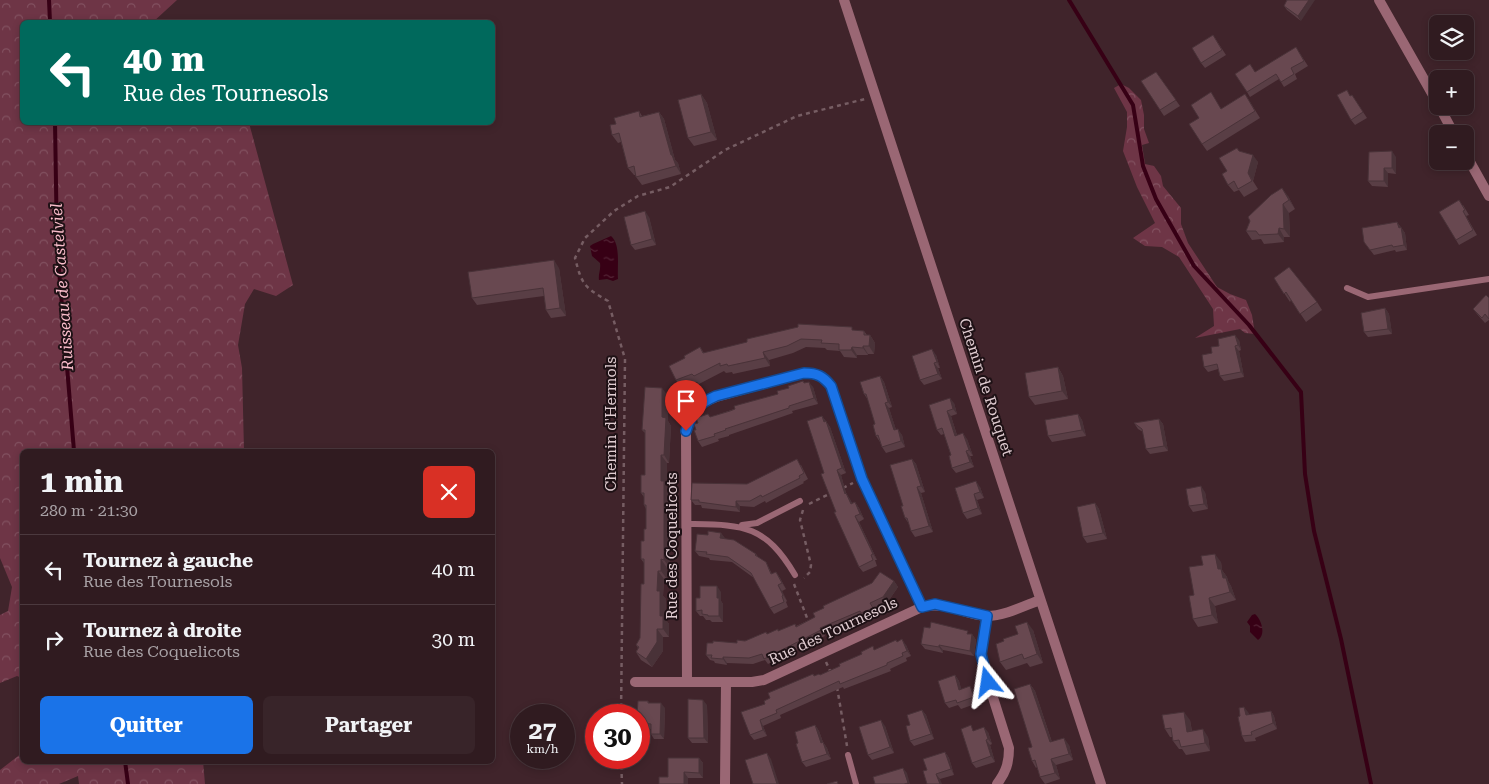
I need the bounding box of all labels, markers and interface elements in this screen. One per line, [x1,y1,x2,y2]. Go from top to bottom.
map controls [1429,15,1474,170]
button: layers [1429,15,1474,60]
text: 40 m [123,39,205,80]
icon: left [40,40,105,105]
button: + [1429,70,1474,115]
text: Rue des Tournesols [123,81,328,106]
button: − [1429,125,1474,170]
water label: Ruisseau de Castelviel [47,203,77,372]
street label: Chemin de Rouquet [955,316,1017,459]
street label: Chemin d'Hermols [602,357,620,491]
pin [665,380,707,431]
icon: arrive [672,387,700,415]
text: 1 min [40,464,123,499]
button: close [423,466,475,518]
street label: Rue des Coquelicots [663,472,681,620]
text: 280 m · 21:30 [40,501,138,520]
text: Tournez à gauche [83,549,253,572]
icon: left [40,556,68,584]
text: 40 m [432,558,475,581]
text: Rue des Tournesols [83,572,232,591]
street label: Rue des Tournesols [766,593,900,669]
text: Tournez à droite [83,619,242,642]
icon: right [40,626,68,654]
text: 30 m [432,628,475,651]
text: Rue des Coquelicots [83,642,240,661]
position arrow [961,655,1013,707]
button: Quitter [40,696,253,754]
button: Partager [263,696,475,754]
speed limit sign: 30 [585,704,650,769]
text: 27 [528,716,557,745]
text: km/h [526,742,559,756]

